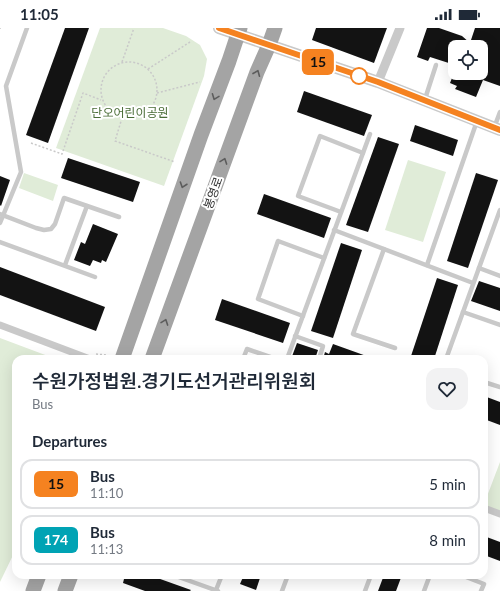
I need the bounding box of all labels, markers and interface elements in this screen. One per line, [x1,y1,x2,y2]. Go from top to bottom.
text: 11:05 [20,5,59,23]
map controls [448,40,488,80]
button: locate [448,40,488,80]
line badge: 15 [300,49,336,75]
text: 15 [310,53,326,70]
unlabelled marker [350,67,368,85]
one-way arrow [252,70,260,77]
one-way arrow [211,94,219,101]
park label: 단오어린이공원 [91,105,169,120]
one-way arrow [220,157,228,164]
street label: 봉영로 [200,175,226,211]
one-way arrow [179,181,188,188]
one-way arrow [161,319,169,326]
button: heart [426,368,468,410]
text: 수원가정법원.경기도선거관리위원회 [32,369,316,392]
text: Bus [32,396,53,412]
text: Departures [32,432,107,450]
text: Bus [90,467,115,485]
text: 15 [48,475,64,492]
text: 5 min [429,475,466,493]
text: 11:10 [90,485,123,501]
text: Bus [90,523,115,541]
text: 174 [44,531,68,548]
text: 8 min [429,531,466,549]
text: 11:13 [90,541,123,557]

